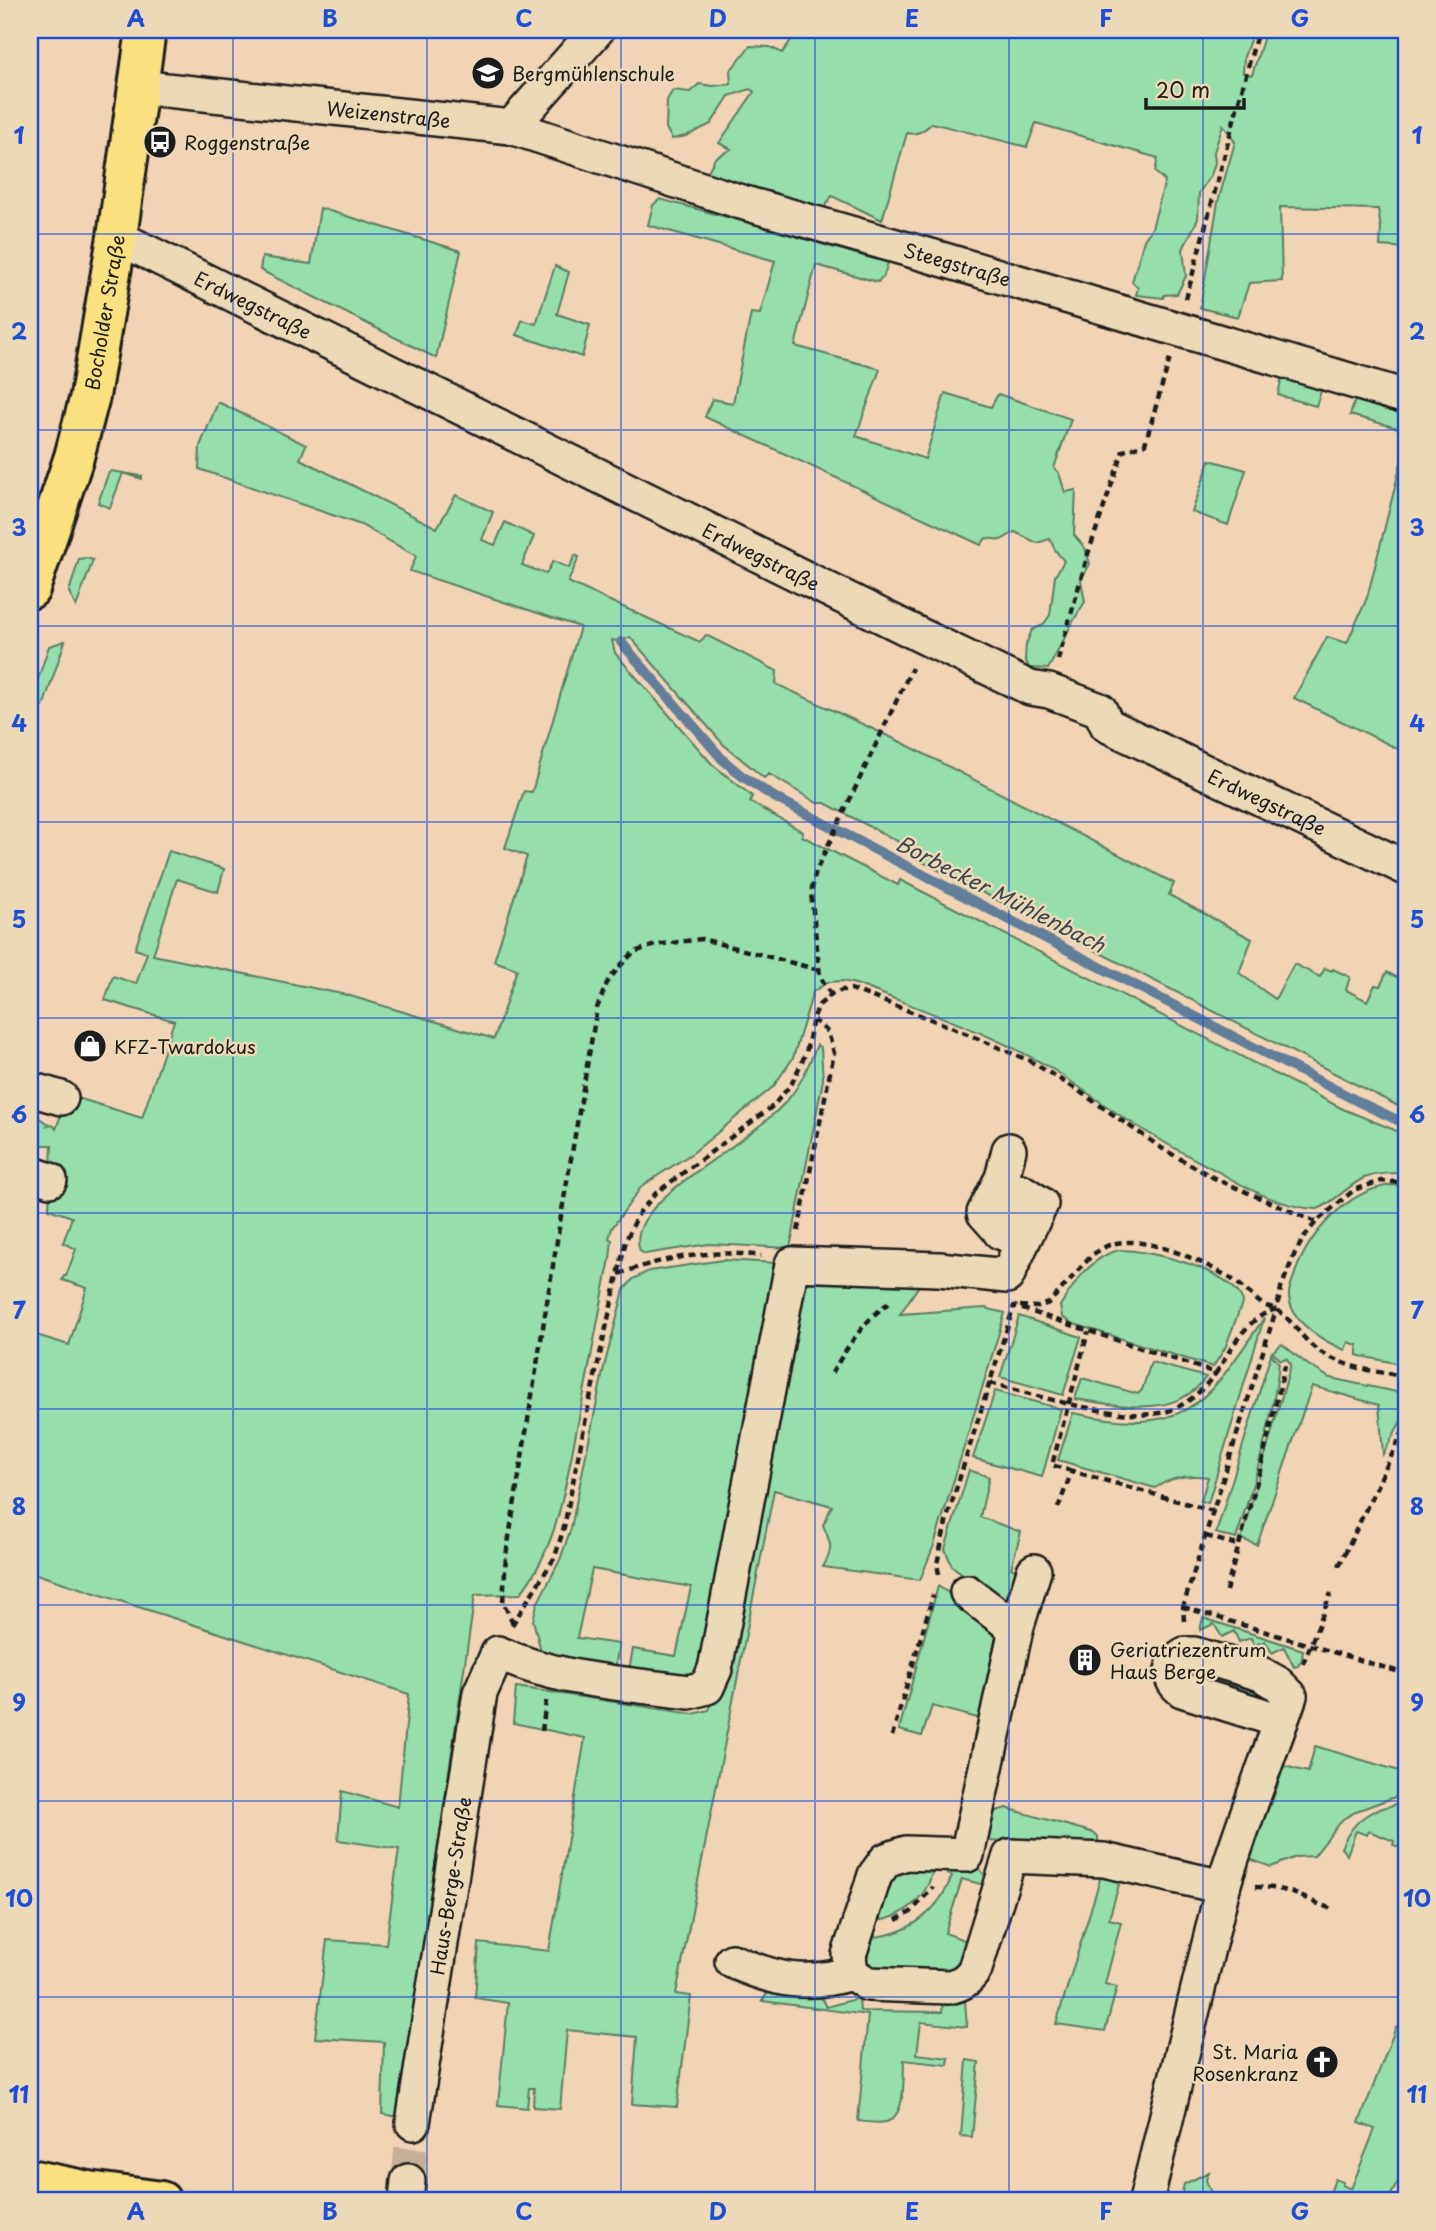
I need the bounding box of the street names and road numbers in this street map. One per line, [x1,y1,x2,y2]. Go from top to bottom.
street label: Weizenstraße [325,93,452,134]
street label: Bocholder Straße [77,233,131,392]
street label: Steegstraße [901,235,1014,293]
street label: Erdwegstraße [190,264,317,345]
street label: Erdwegstraße [698,515,825,597]
street label: Erdwegstraße [1203,761,1331,842]
street label: Haus-Berge-Straße [422,1795,478,1977]

